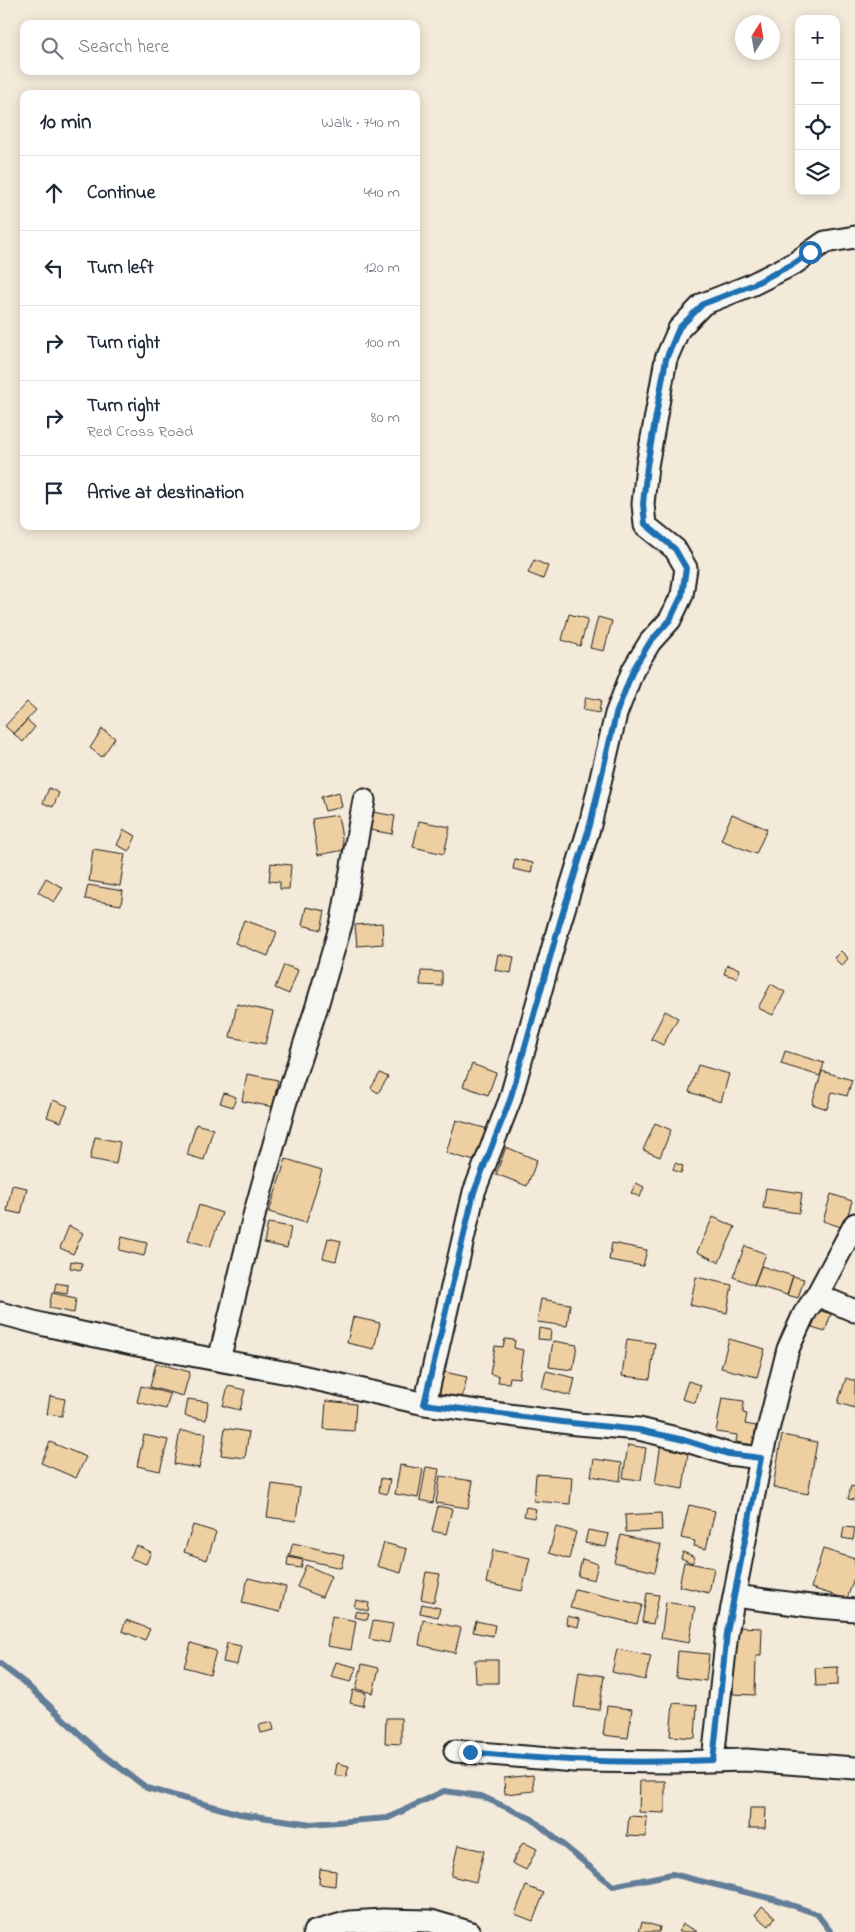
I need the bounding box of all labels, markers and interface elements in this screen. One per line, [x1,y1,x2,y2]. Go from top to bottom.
north arrow [735,15,780,60]
map controls [795,15,840,195]
button: + [795,15,840,60]
search box [20,20,420,75]
icon: search [38,34,66,62]
text: Search here [78,34,169,61]
button: − [795,60,840,105]
button: locate [795,105,840,150]
text: 10 min [40,108,91,138]
text: Walk · 740 m [321,111,400,135]
button: layers [795,150,840,195]
icon: ahead [40,179,68,207]
text: Continue [87,180,155,207]
text: 440 m [363,181,400,205]
route start [799,241,822,264]
icon: left [40,254,68,282]
text: Turn left [87,255,154,282]
text: 120 m [364,256,400,280]
icon: right [40,329,68,357]
text: Turn right [87,330,160,357]
text: 100 m [365,331,400,355]
text: Turn right [87,393,160,420]
icon: right [40,404,68,432]
text: 80 m [371,406,400,430]
text: Red Cross Road [87,420,193,444]
icon: arrive [40,479,68,507]
text: Arrive at destination [87,480,244,507]
route end [459,1741,482,1764]

